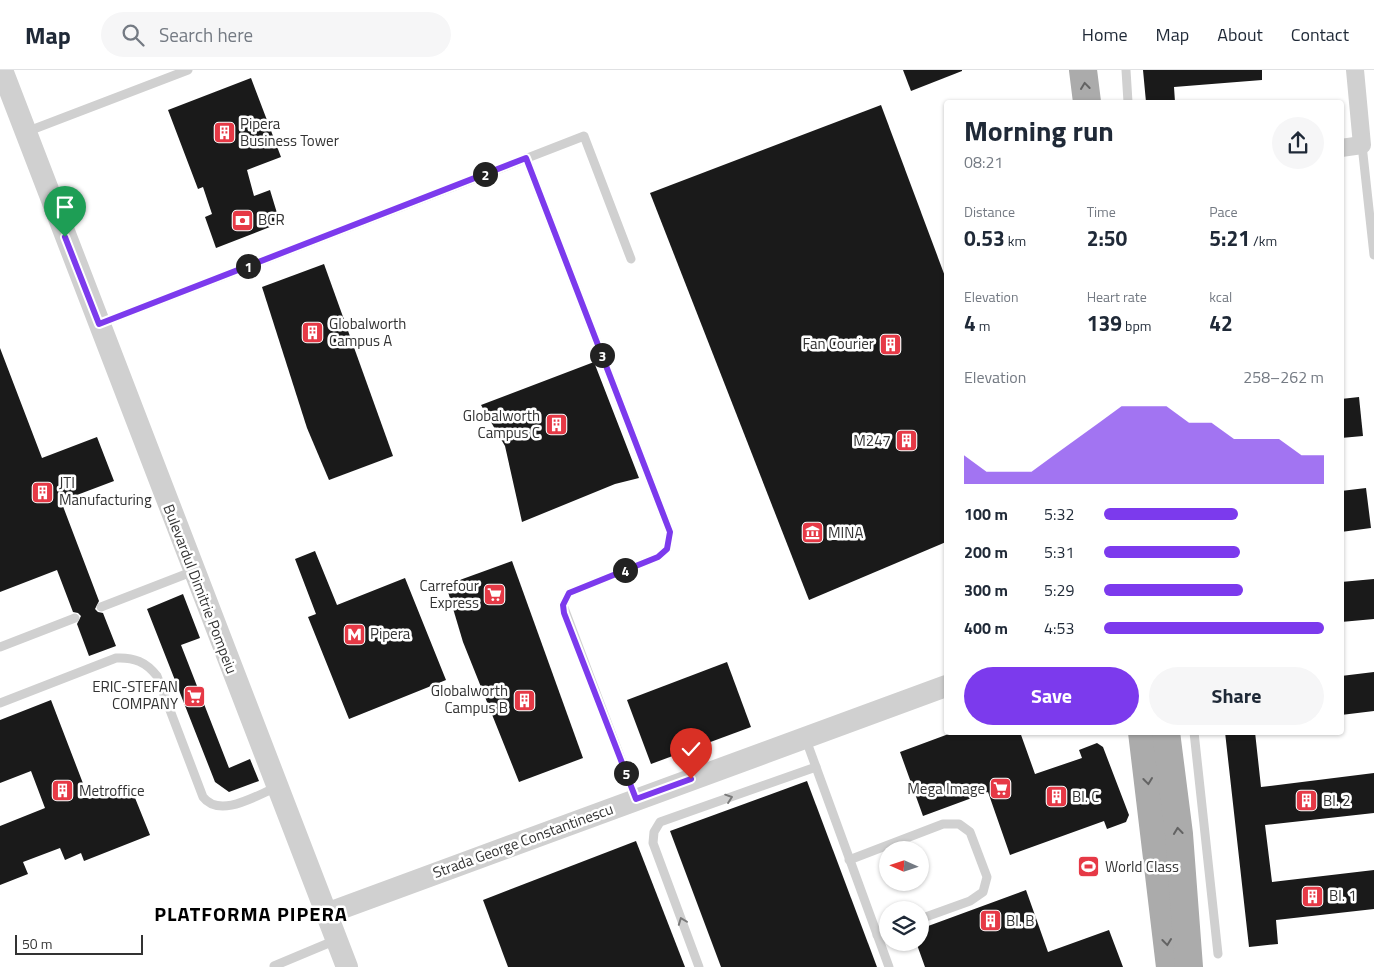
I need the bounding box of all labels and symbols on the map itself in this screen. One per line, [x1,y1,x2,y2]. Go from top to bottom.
one-way arrow [1080,82,1091,90]
place label: Pipera Business Tower [240,112,339,152]
building icon: Pipera Business Tower [212,121,236,145]
pin: 2 [472,162,498,186]
pin [44,186,86,237]
bank icon: BCR [230,208,254,232]
place label: BCR [258,208,285,231]
pin: 1 [236,254,260,278]
place label: Globalworth Campus A [329,312,406,352]
building icon: Globalworth Campus A [301,321,325,345]
place label: Fan Courier [803,332,874,355]
building icon: Fan Courier [878,332,902,356]
pin: 3 [590,342,614,368]
place label: Globalworth Campus C [463,404,540,444]
building icon: Globalworth Campus C [544,413,568,437]
place label: M247 [853,429,891,452]
building icon: M247 [895,429,919,453]
place label: JTI Manufacturing [59,471,152,511]
building icon: JTI Manufacturing [31,480,55,504]
street label: Bulevardul Dimitrie Pompeiu [158,501,243,677]
museum icon: MINA [800,521,824,545]
place label: MINA [828,521,863,544]
pin: 4 [612,558,638,582]
place label: Carrefour Express [420,574,479,614]
supermarket icon: Carrefour Express [483,583,507,607]
metro station icon: Pipera [342,622,366,646]
place label: Pipera [370,622,411,645]
place label: ERIC-STEFAN COMPANY [92,675,178,715]
place label: Globalworth Campus B [431,679,508,719]
supermarket icon: ERIC-STEFAN COMPANY [182,684,206,708]
building icon: Globalworth Campus B [512,688,536,712]
pin [670,728,712,779]
pin: 5 [614,760,638,786]
place label: Mega Image [907,777,985,800]
supermarket icon: Mega Image [989,777,1013,801]
one-way arrow [1142,777,1153,785]
building icon: Metroffice [51,779,75,803]
place label: Metroffice [79,779,145,802]
building icon: Bl. C [1044,785,1068,809]
place label: Bl. C [1072,785,1099,808]
building icon: Bl. 2 [1295,789,1319,813]
place label: Bl. 2 [1323,789,1351,812]
one-way arrow [724,793,733,803]
street label: Strada George Constantinescu [429,797,616,884]
one-way arrow [1173,827,1184,835]
north arrow [879,841,929,891]
sports icon: World Class [1077,855,1101,879]
place label: World Class [1105,855,1179,878]
building icon: Bl. 1 [1301,884,1325,908]
place label: Bl. 1 [1329,884,1357,907]
district label: PLATFORMA PIPERA [154,898,348,929]
building icon: Bl. B [978,909,1002,933]
place label: Bl. B [1006,909,1035,932]
one-way arrow [678,918,688,926]
scale bar [15,932,142,955]
one-way arrow [1161,939,1172,947]

